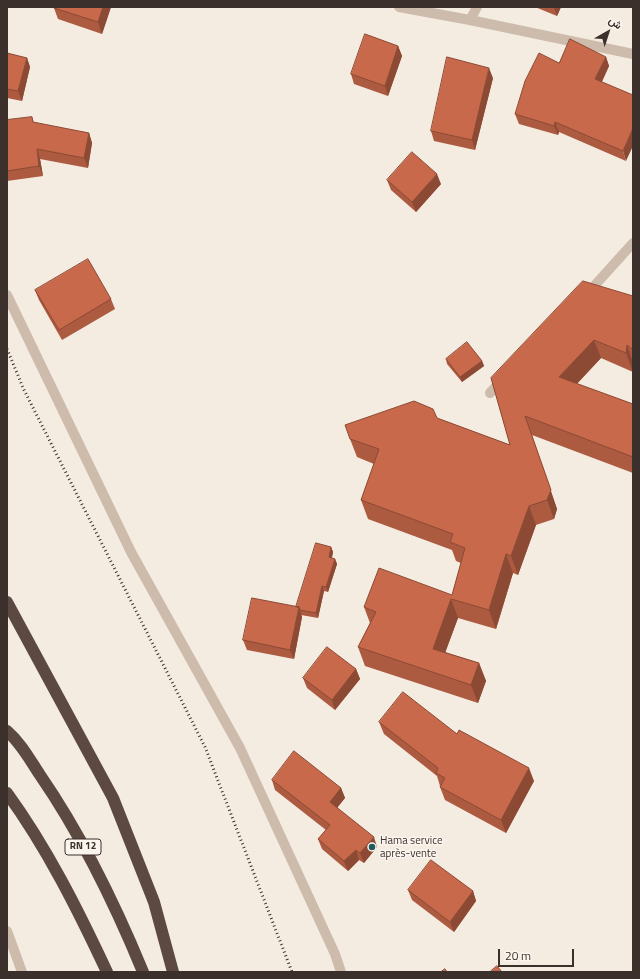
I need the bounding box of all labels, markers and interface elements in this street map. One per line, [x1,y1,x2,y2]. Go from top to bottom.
north arrow [588,12,628,52]
text: ش [605,12,626,33]
place label: Hama service après-vente [380,834,443,860]
road number: RN 12 [65,839,101,855]
marker: Hama service après-vente [367,842,377,852]
scale bar [500,941,576,967]
text: 20 m [505,946,531,965]

